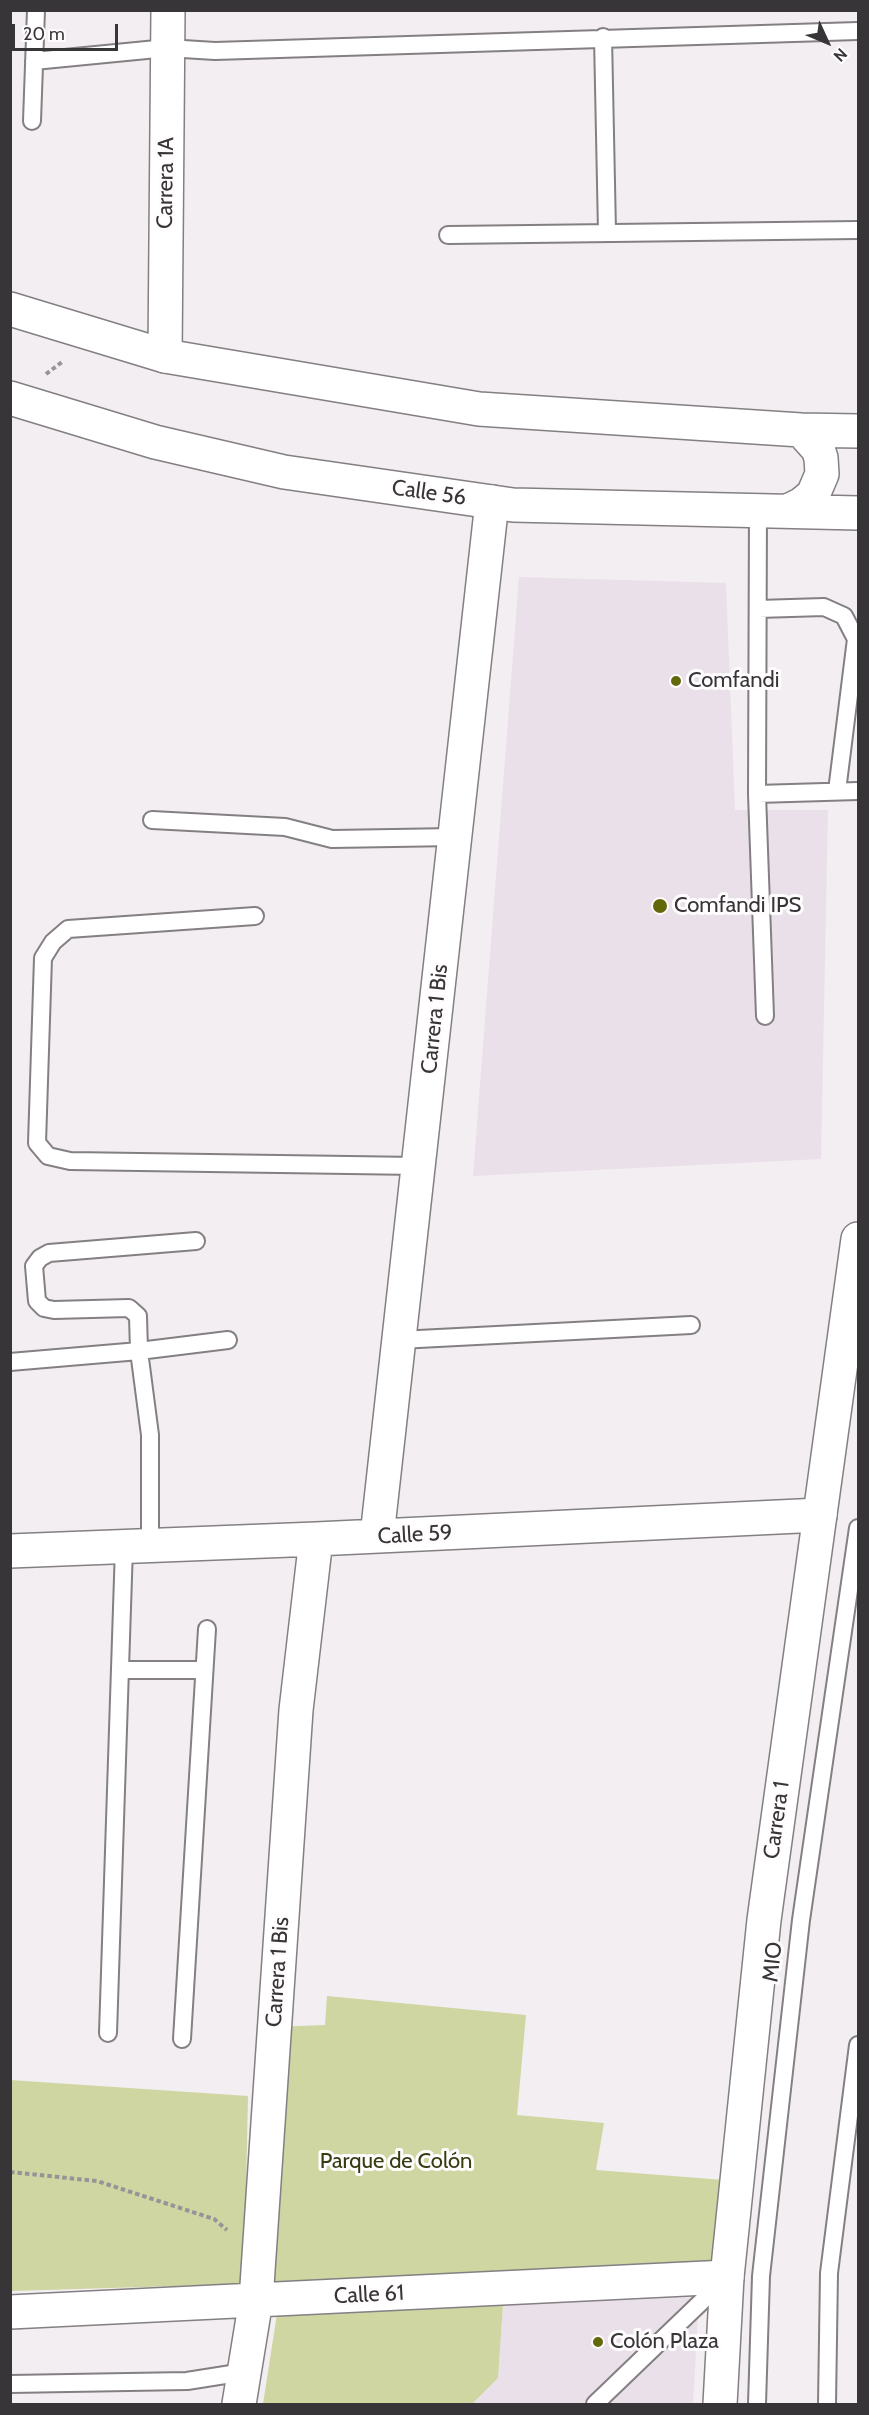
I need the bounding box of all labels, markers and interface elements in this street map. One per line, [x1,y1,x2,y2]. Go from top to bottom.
scale bar [15,12,122,50]
north arrow [797,12,857,72]
text: 20 m [23,23,65,45]
text: N [830,44,851,66]
street label: Carrera 1A [152,137,180,229]
street label: Calle 56 [390,475,468,511]
place label: Comfandi [688,668,779,694]
marker: Comfandi [669,674,683,688]
place label: Comfandi IPS [674,893,801,919]
marker: Comfandi IPS [651,897,669,915]
street label: Carrera 1 Bis [416,963,454,1075]
street label: Calle 59 [377,1520,453,1550]
street label: Carrera 1 [758,1779,796,1861]
street label: Carrera 1 Bis [261,1916,295,2028]
street label: MIO [758,1941,788,1983]
park label: Parque de Colón [320,2149,472,2175]
street label: Calle 61 [333,2280,405,2310]
place label: Colón Plaza [610,2329,719,2355]
marker: Colón Plaza [591,2335,605,2349]

